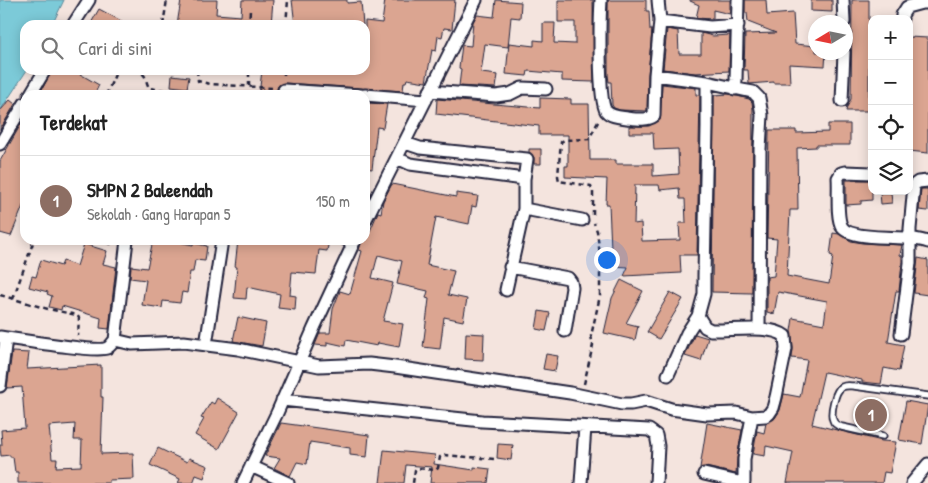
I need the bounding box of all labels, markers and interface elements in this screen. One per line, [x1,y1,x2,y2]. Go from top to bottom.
north arrow [808,15,853,60]
map controls [868,15,913,195]
button: + [868,15,913,60]
search box [20,20,370,75]
icon: search [38,34,66,62]
text: Cari di sini [78,35,152,61]
button: − [868,60,913,105]
button: locate [868,105,913,150]
text: Terdekat [40,108,107,137]
button: layers [868,150,913,195]
text: SMPN 2 Baleendah [87,177,213,203]
text: 1 [53,190,59,212]
text: 150 m [316,190,350,212]
text: Sekolah · Gang Harapan 5 [87,203,231,225]
your location [594,247,620,273]
pin: 1 [855,396,887,434]

